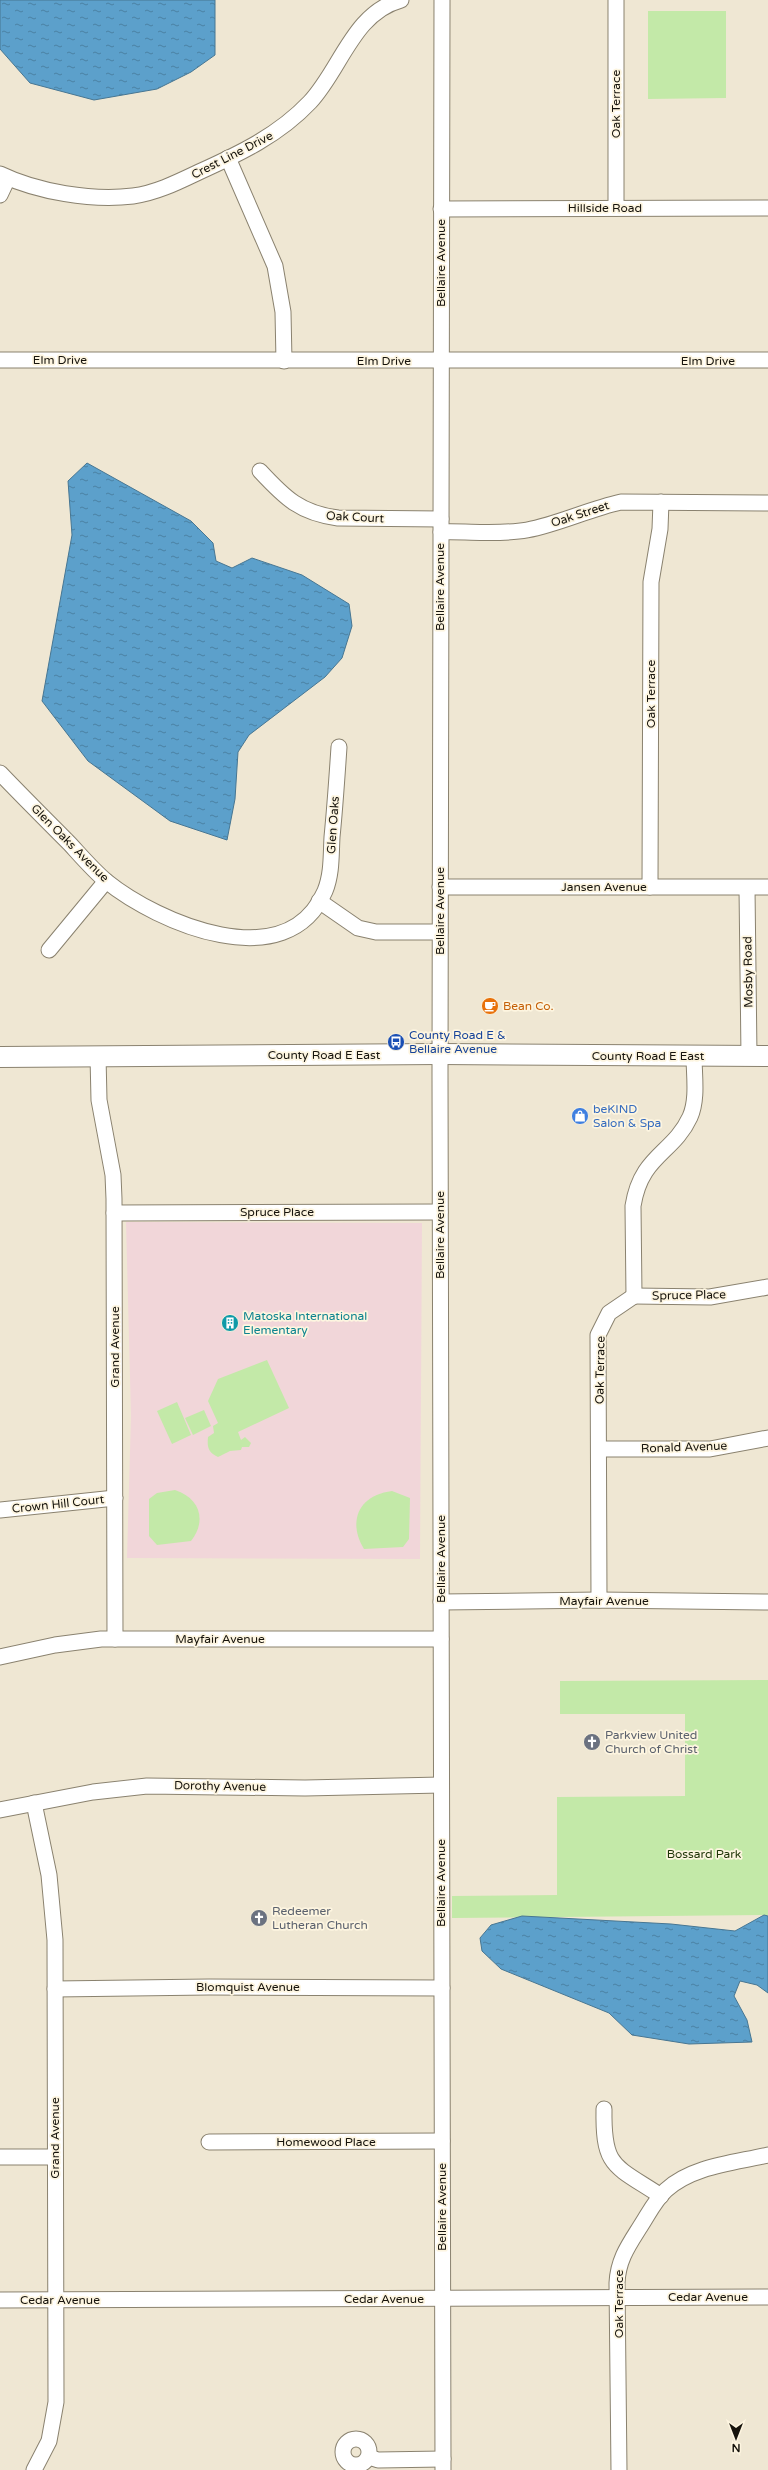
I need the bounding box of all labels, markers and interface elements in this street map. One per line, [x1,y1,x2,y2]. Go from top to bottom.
street label: Oak Terrace [609,70,623,138]
street label: Crest Line Drive [189,128,275,182]
street label: Hillside Road [568,201,642,215]
street label: Bellaire Avenue [434,219,448,307]
street label: Elm Drive [33,353,87,367]
street label: Elm Drive [357,354,411,368]
street label: Elm Drive [681,354,735,368]
street label: Oak Street [549,498,611,530]
street label: Oak Court [326,508,385,526]
street label: Bellaire Avenue [433,543,447,631]
street label: Oak Terrace [644,660,658,728]
street label: Glen Oaks [324,795,342,854]
street label: Glen Oaks Avenue [28,801,112,885]
street label: Bellaire Avenue [433,867,447,955]
street label: Jansen Avenue [561,880,647,894]
street label: Mosby Road [740,936,756,1008]
cafe icon: Bean Co. [480,996,500,1016]
place label: Bean Co. [503,999,554,1013]
place label: County Road E & Bellaire Avenue [409,1028,506,1056]
bus stop icon: County Road E & Bellaire Avenue [386,1032,406,1052]
street label: County Road E East [268,1048,381,1062]
street label: County Road E East [592,1049,705,1063]
place label: beKIND Salon & Spa [593,1102,661,1130]
shop icon: beKIND Salon & Spa [570,1106,590,1126]
street label: Bellaire Avenue [433,1191,447,1279]
street label: Spruce Place [240,1205,314,1219]
street label: Spruce Place [652,1287,726,1303]
street label: Grand Avenue [108,1306,122,1388]
place label: Matoska International Elementary [243,1309,367,1337]
building icon: Matoska International Elementary [220,1313,240,1333]
street label: Oak Terrace [592,1335,608,1404]
street label: Ronald Avenue [641,1438,728,1456]
street label: Crown Hill Court [11,1492,105,1516]
street label: Bellaire Avenue [434,1515,448,1603]
street label: Mayfair Avenue [559,1594,649,1608]
street label: Mayfair Avenue [175,1632,265,1646]
place label: Parkview United Church of Christ [605,1728,698,1756]
church icon: Parkview United Church of Christ [582,1732,602,1752]
street label: Dorothy Avenue [174,1778,266,1794]
street label: Bellaire Avenue [434,1839,448,1927]
park label: Bossard Park [667,1847,742,1861]
place label: Redeemer Lutheran Church [272,1904,368,1932]
church icon: Redeemer Lutheran Church [249,1908,269,1928]
street label: Blomquist Avenue [196,1980,300,1994]
street label: Grand Avenue [48,2097,62,2179]
street label: Homewood Place [276,2135,376,2149]
street label: Bellaire Avenue [435,2163,449,2251]
street label: Oak Terrace [612,2270,626,2338]
street label: Cedar Avenue [668,2290,748,2304]
street label: Cedar Avenue [344,2292,424,2306]
street label: Cedar Avenue [20,2293,100,2307]
north arrow [716,2418,756,2458]
text: N [732,2441,740,2454]

